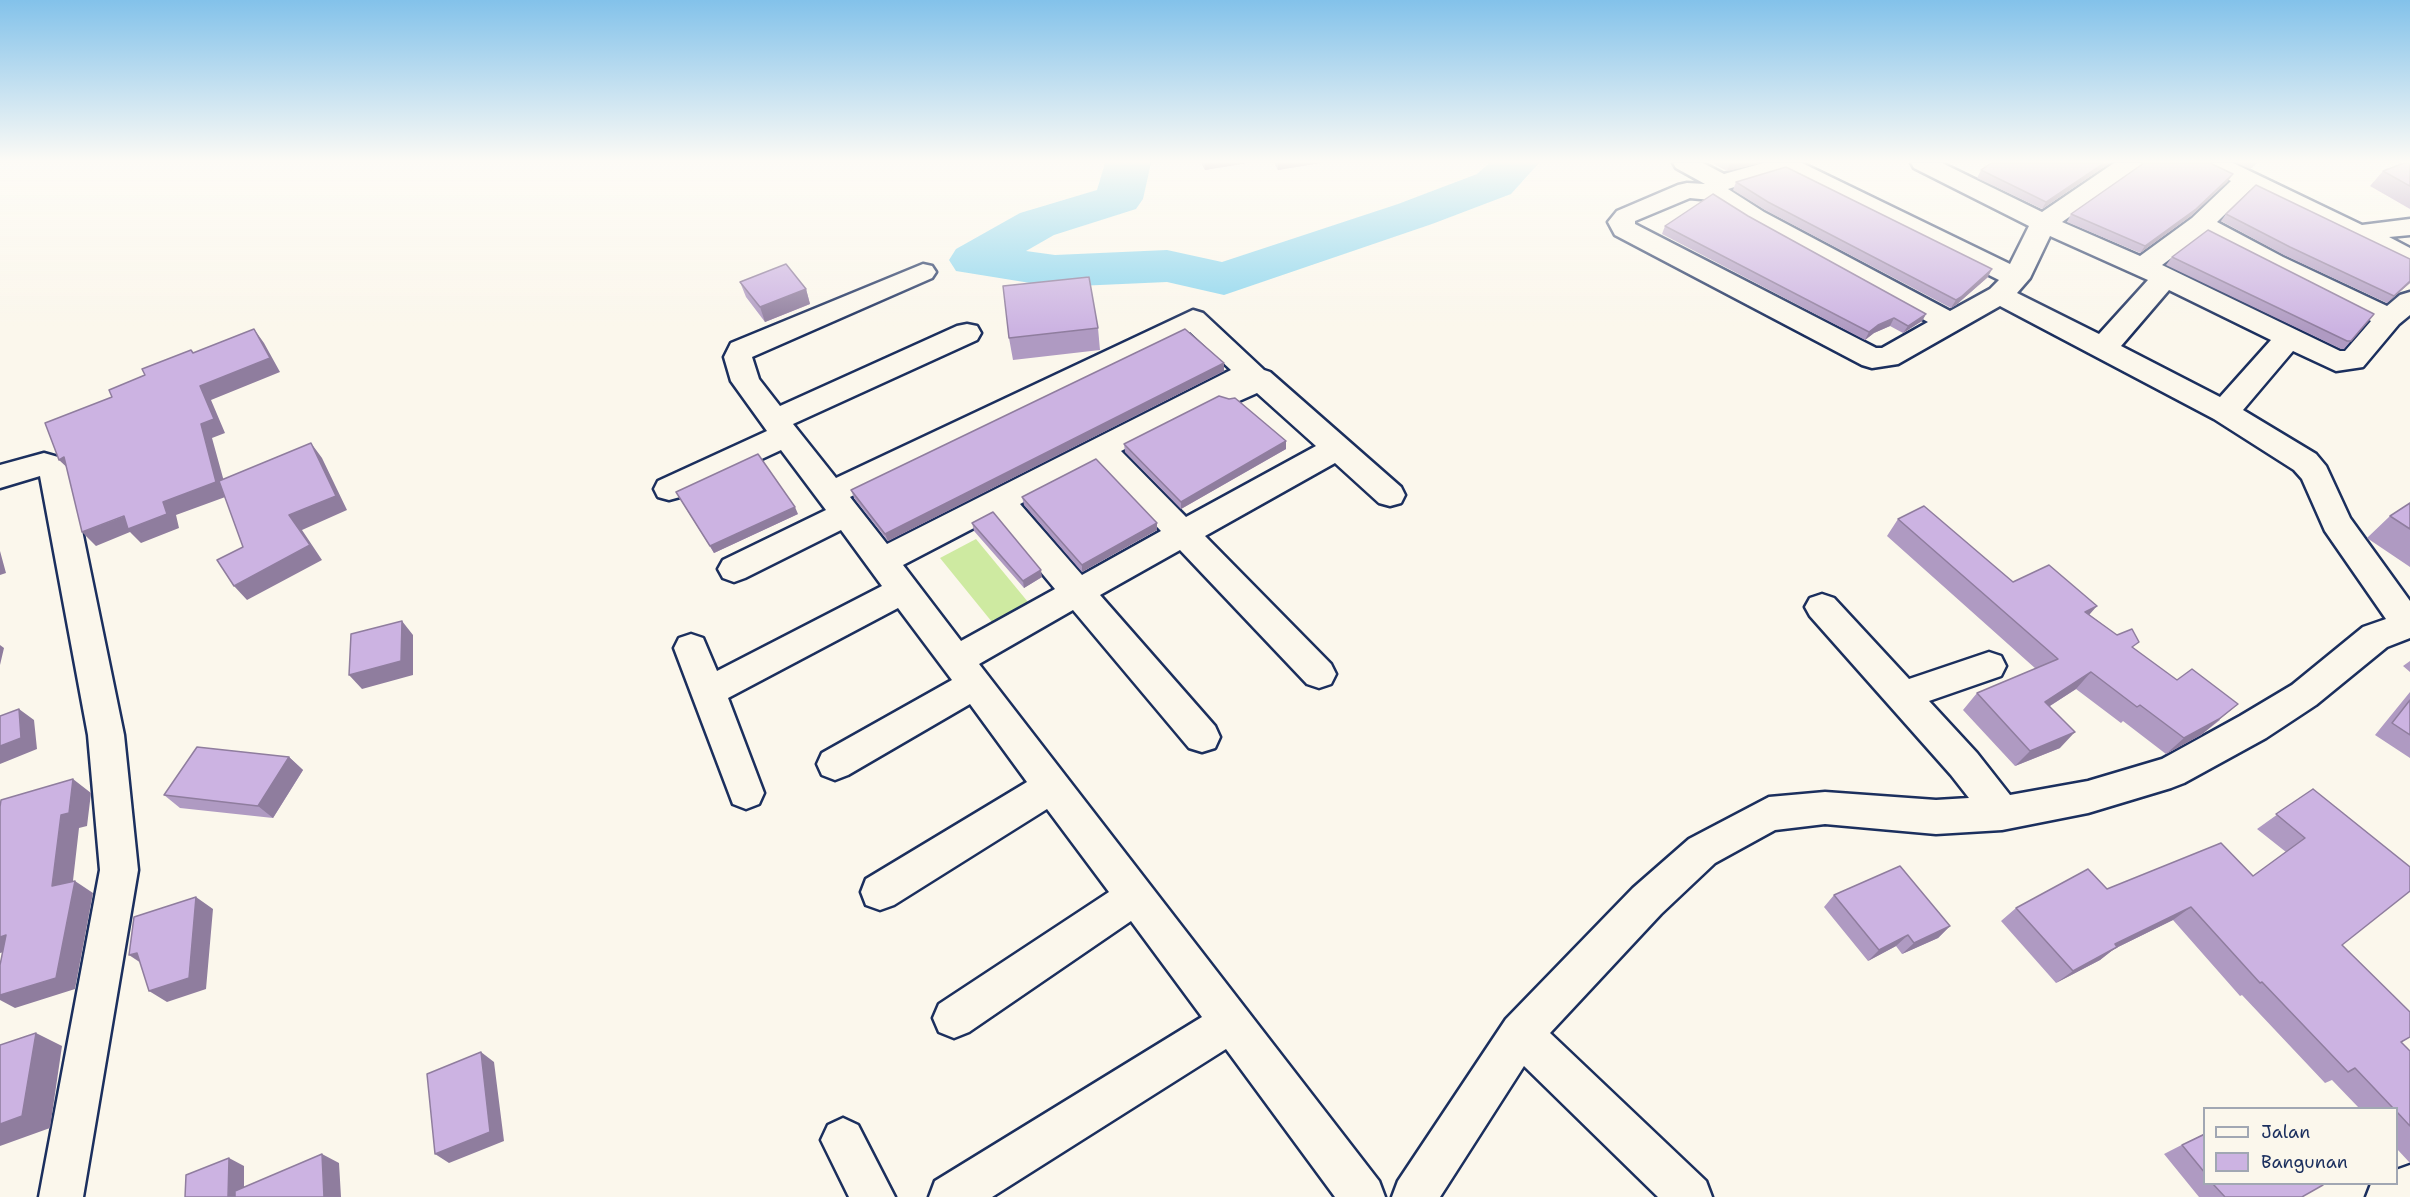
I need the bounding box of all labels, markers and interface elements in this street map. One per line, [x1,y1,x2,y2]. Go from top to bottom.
legend [2203,1107,2398,1185]
text: Jalan [2261,1120,2310,1144]
text: Bangunan [2261,1150,2348,1174]

